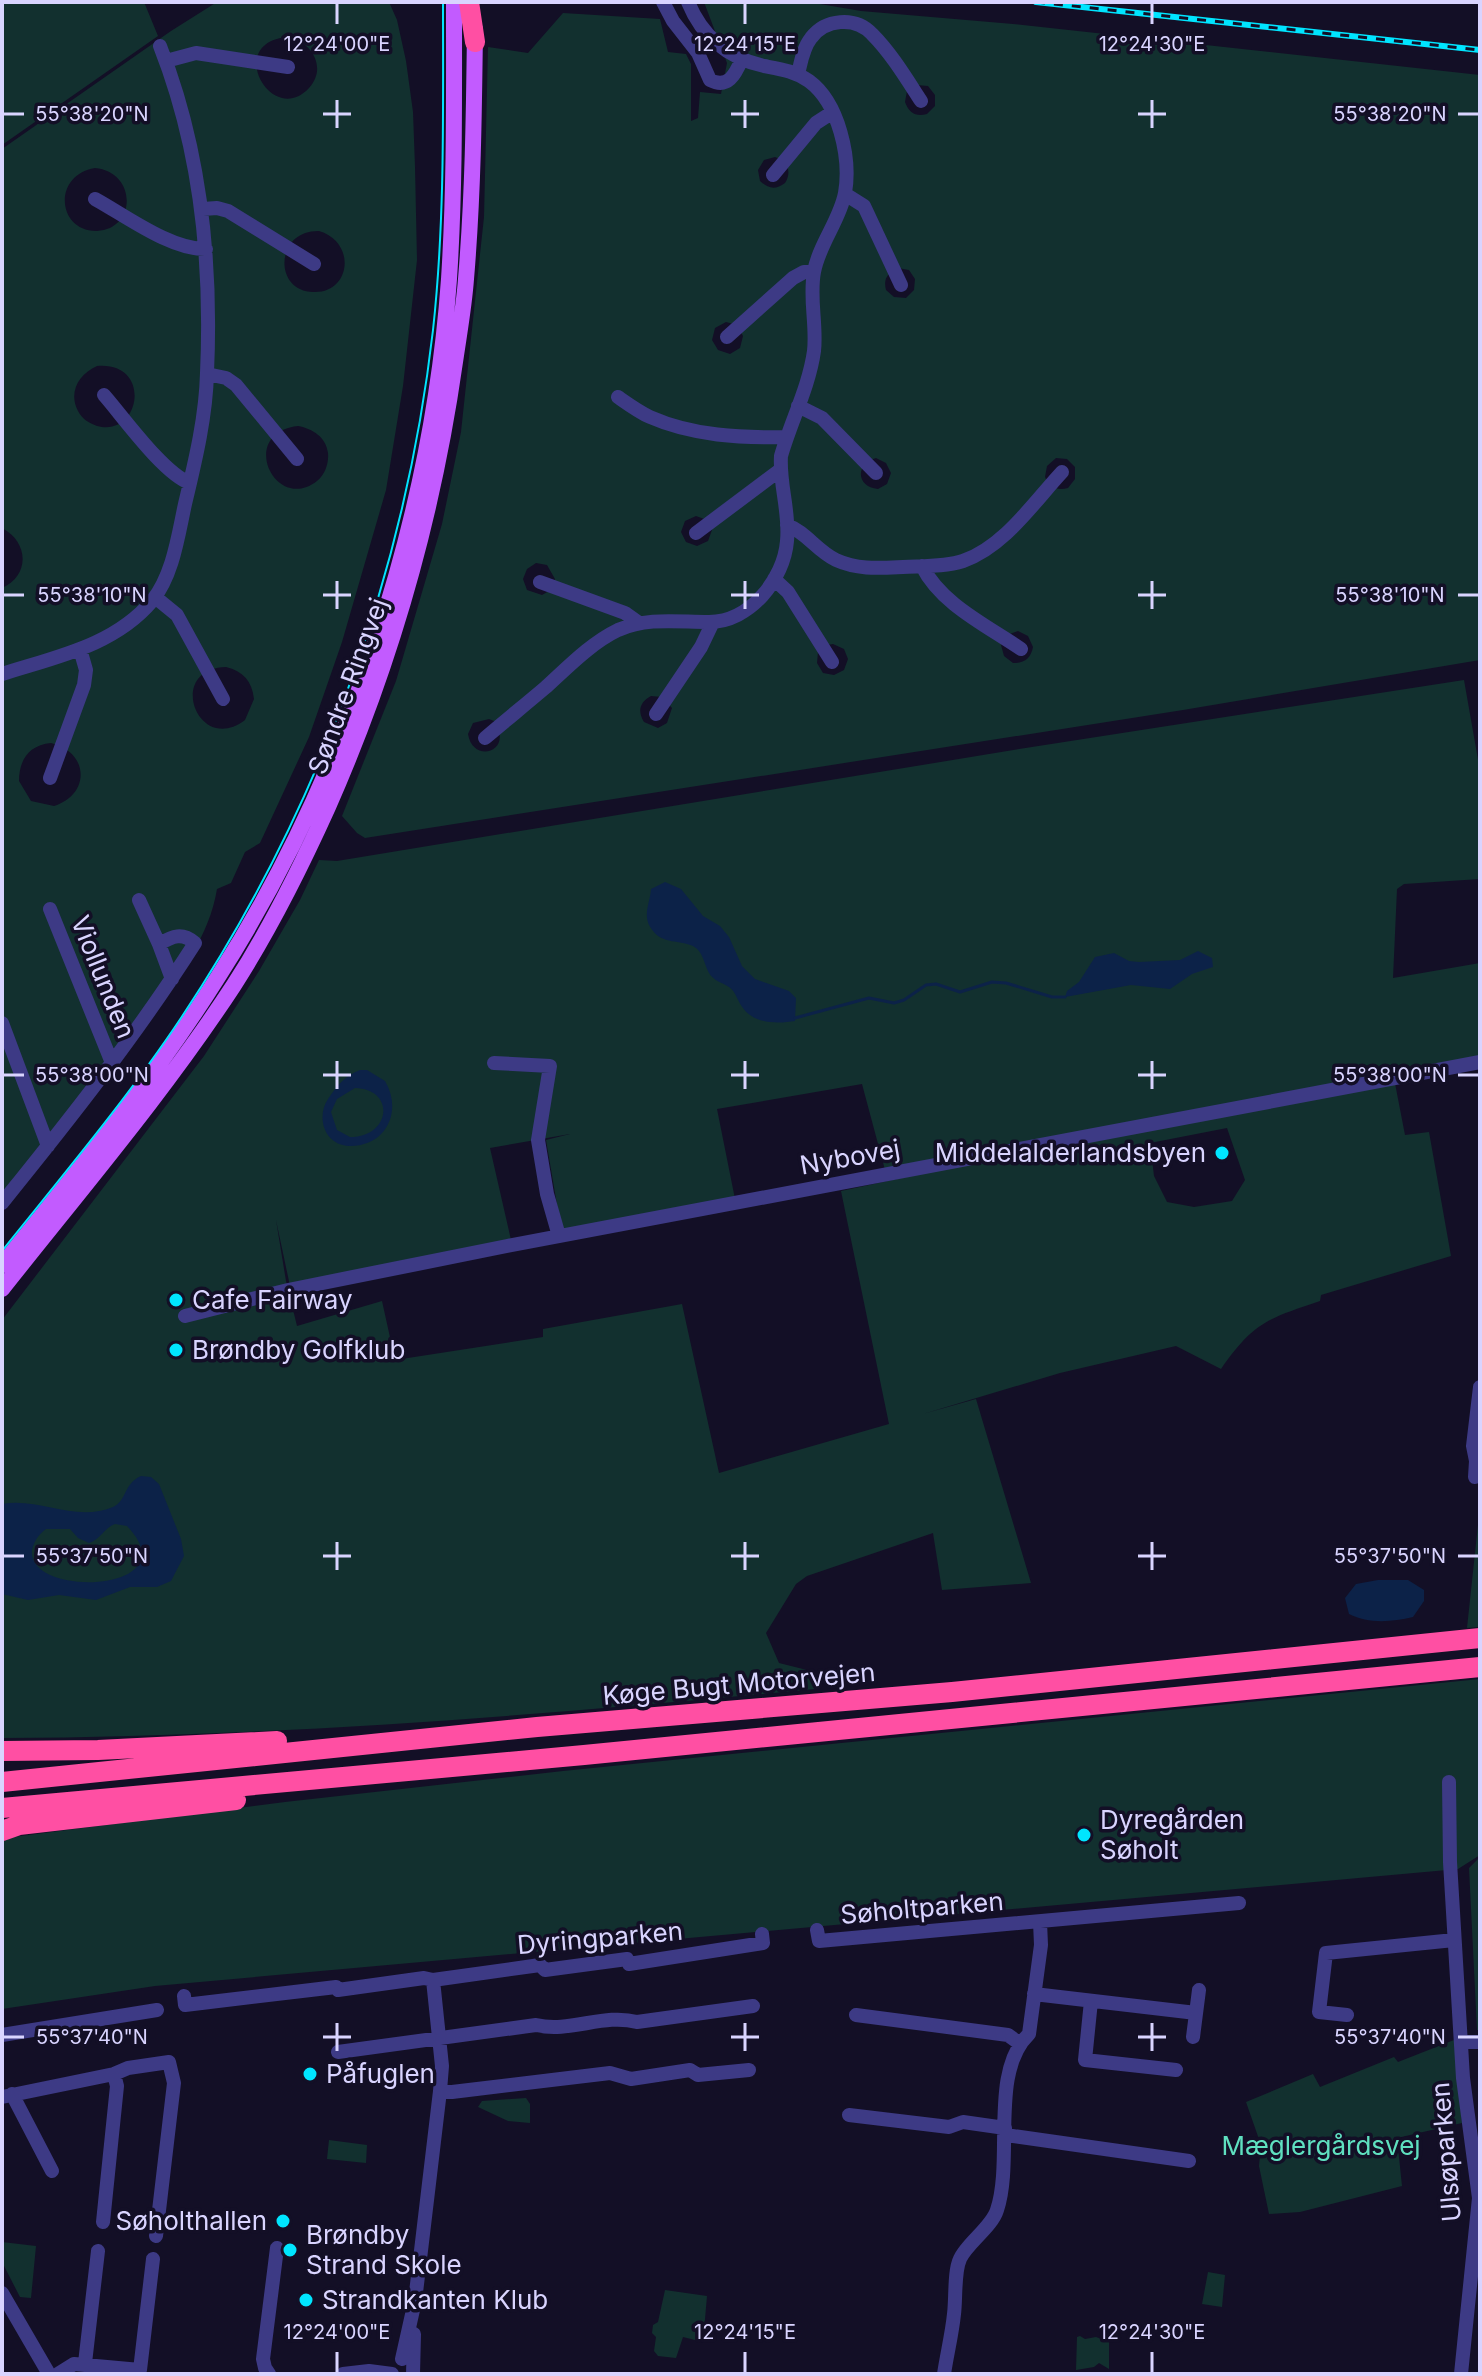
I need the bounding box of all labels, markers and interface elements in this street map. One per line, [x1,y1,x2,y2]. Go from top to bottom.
text: 12°24'00"E [284,32,390,56]
text: 12°24'15"E [694,32,796,56]
text: 12°24'30"E [1099,32,1205,56]
text: 55°38'20"N [35,102,149,126]
text: 55°38'20"N [1333,102,1447,126]
text: 55°38'10"N [37,583,147,607]
text: 55°38'10"N [1335,583,1445,607]
street label: Søndre Ringvej [301,593,394,778]
street label: Viollunden [65,911,142,1043]
text: 55°38'00"N [35,1063,149,1087]
text: 55°38'00"N [1333,1063,1447,1087]
street label: Nybovej [797,1132,902,1181]
place label: Middelalderlandsbyen [935,1137,1206,1168]
marker: Middelalderlandsbyen [1213,1144,1231,1162]
place label: Cafe Fairway [192,1284,353,1315]
marker: Cafe Fairway [167,1291,185,1309]
place label: Brøndby Golfklub [192,1334,405,1365]
marker: Brøndby Golfklub [167,1341,185,1359]
text: 55°37'50"N [36,1544,148,1568]
text: 55°37'50"N [1334,1544,1446,1568]
street label: Køge Bugt Motorvejen [601,1656,877,1711]
place label: Dyregården Søholt [1100,1804,1244,1865]
marker: Dyregården Søholt [1075,1826,1093,1844]
street label: Søholtparken [839,1885,1005,1930]
street label: Dyringparken [516,1915,684,1960]
text: 55°37'40"N [36,2025,148,2049]
text: 55°37'40"N [1334,2025,1446,2049]
place label: Påfuglen [326,2058,435,2089]
marker: Påfuglen [301,2065,319,2083]
street label: Ulsøparken [1424,2081,1467,2223]
park label: Mæglergårdsvej [1221,2130,1421,2161]
place label: Søholthallen [115,2205,267,2236]
marker: Søholthallen [274,2212,292,2230]
place label: Brøndby Strand Skole [306,2219,462,2280]
marker: Brøndby Strand Skole [281,2241,299,2259]
place label: Strandkanten Klub [322,2284,548,2315]
marker: Strandkanten Klub [297,2291,315,2309]
text: 12°24'00"E [284,2320,390,2344]
text: 12°24'15"E [694,2320,796,2344]
text: 12°24'30"E [1099,2320,1205,2344]

